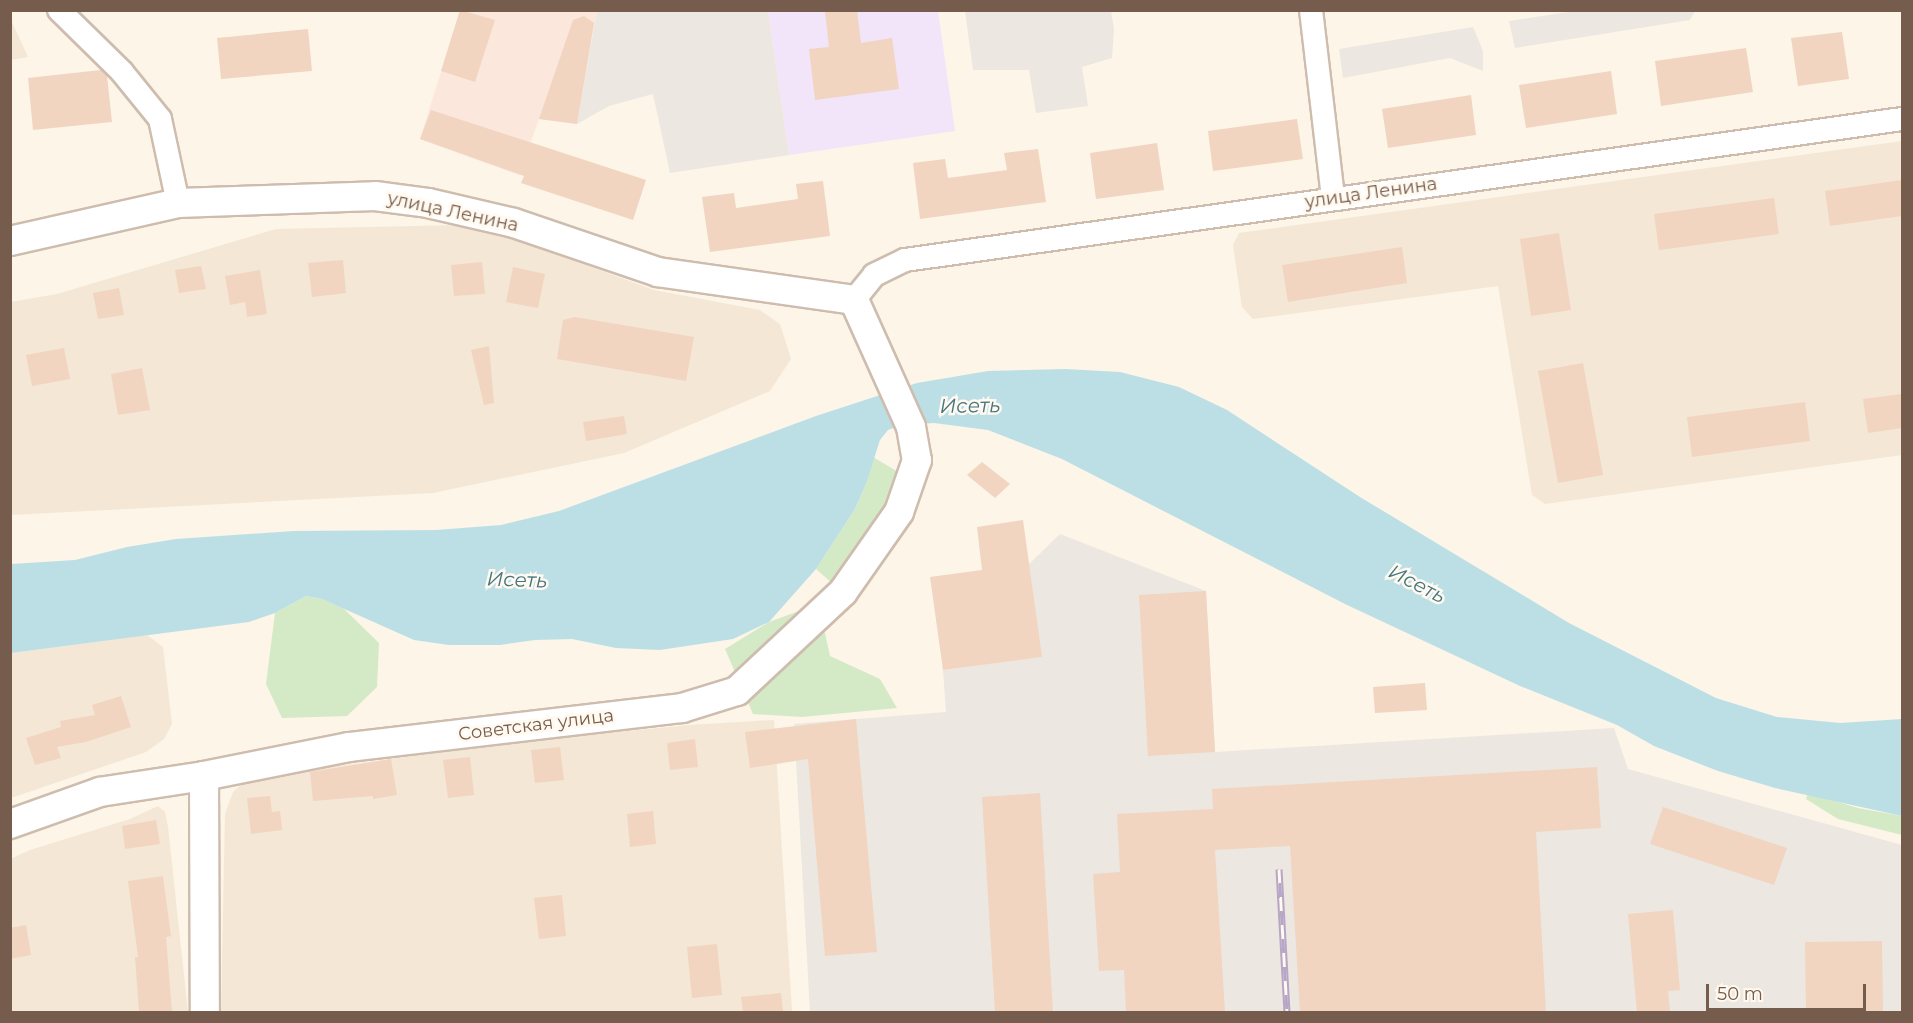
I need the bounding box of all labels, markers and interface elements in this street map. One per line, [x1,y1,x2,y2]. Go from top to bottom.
street label: улица Ленина [1303,173,1439,213]
street label: улица Ленина [386,188,520,236]
water label: Исеть [940,393,1000,419]
water label: Исеть [1385,560,1449,608]
water label: Исеть [486,567,548,593]
street label: Советская улица [457,705,615,745]
scale bar [1709,972,1870,1010]
text: 50 m [1717,983,1763,1005]

